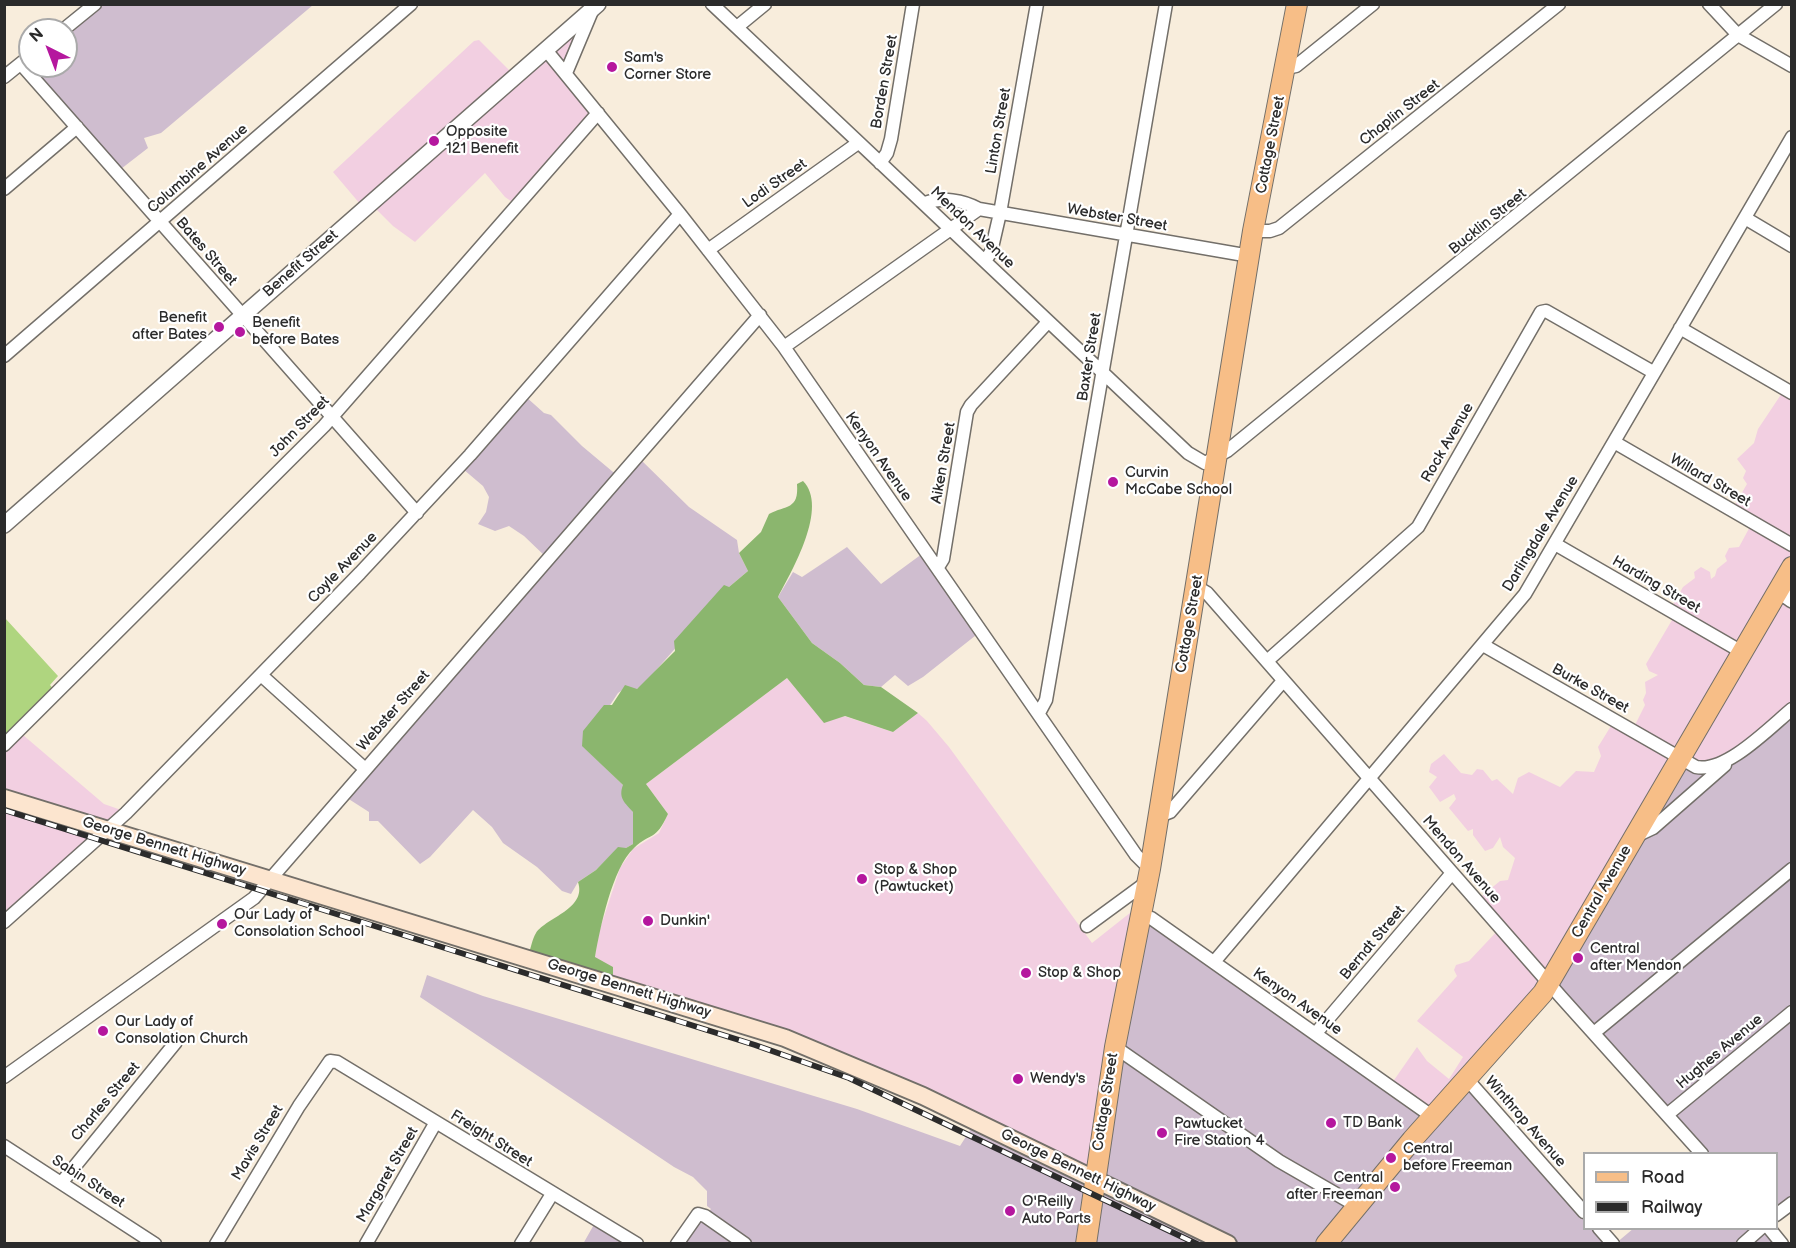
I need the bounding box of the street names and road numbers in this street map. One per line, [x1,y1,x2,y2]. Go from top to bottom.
street label: Borden Street [868,34,902,130]
street label: Chaplin Street [1356,76,1444,150]
street label: Linton Street [983,87,1015,175]
street label: Cottage Street [1253,95,1289,195]
street label: Columbine Avenue [144,121,252,217]
street label: Lodi Street [740,155,810,213]
street label: Mendon Avenue [926,183,1018,273]
street label: Bucklin Street [1446,185,1530,259]
street label: Webster Street [1066,200,1168,236]
street label: Bates Street [171,214,241,290]
street label: Benefit Street [260,226,342,302]
street label: Baxter Street [1074,311,1106,403]
street label: John Street [266,393,334,461]
street label: Rock Avenue [1418,400,1478,486]
street label: Kenyon Avenue [841,409,915,505]
street label: Aiken Street [928,421,960,505]
street label: Willard Street [1666,451,1754,511]
street label: Darlingdale Avenue [1499,473,1583,595]
street label: Coyle Avenue [304,529,382,607]
street label: Harding Street [1609,552,1703,618]
street label: Cottage Street [1173,574,1207,674]
street label: Burke Street [1548,660,1632,718]
street label: Webster Street [354,667,434,755]
street label: Mendon Avenue [1418,812,1504,908]
street label: George Bennett Highway [80,814,248,880]
street label: Central Avenue [1568,842,1636,942]
street label: Berndt Street [1337,902,1409,984]
street label: George Bennett Highway [545,956,713,1022]
street label: Kenyon Avenue [1249,965,1345,1039]
street label: Hughes Avenue [1673,1011,1767,1093]
street label: Cottage Street [1089,1052,1123,1152]
street label: Charles Street [68,1059,144,1145]
street label: Winthrop Avenue [1481,1073,1569,1171]
street label: Mavis Street [228,1102,288,1184]
street label: Freight Street [447,1107,535,1171]
street label: Margaret Street [353,1124,423,1226]
street label: George Bennett Highway [998,1126,1158,1216]
street label: Sabin Street [48,1152,128,1212]

